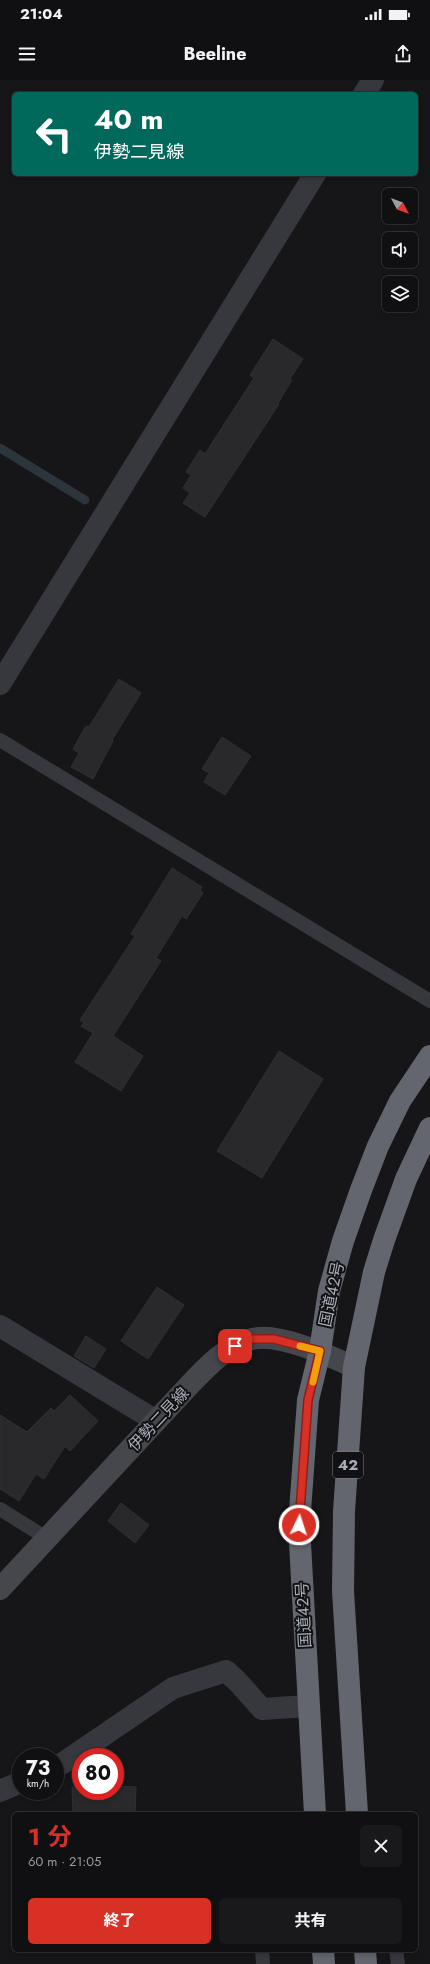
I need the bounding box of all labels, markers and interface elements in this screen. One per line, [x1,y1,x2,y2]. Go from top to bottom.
text: 21:04 [20,3,63,25]
text: Beeline [183,41,247,67]
icon: menu [16,43,38,65]
icon: share [392,43,414,65]
text: 40 m [94,99,163,140]
icon: left [28,108,80,160]
text: 伊勢二見線 [94,139,184,165]
north arrow [382,188,418,224]
map controls [382,188,418,312]
button: sound [382,232,418,268]
button: layers [382,276,418,312]
street label: 国道42号 [313,1259,350,1329]
pin [218,1329,252,1363]
icon: arrive [224,1335,246,1357]
street label: 伊勢二見線 [123,1382,194,1456]
road number: 42 [333,1452,363,1478]
position arrow [278,1504,320,1546]
street label: 国道42号 [290,1581,317,1649]
speed limit sign: 80 [72,1748,124,1800]
text: 73 [26,1754,50,1783]
text: km/h [27,1776,49,1791]
text: 1 分 [28,1819,71,1854]
button: close [360,1825,402,1867]
text: 60 m · 21:05 [28,1852,101,1871]
button: 終了 [28,1898,211,1944]
button: 共有 [219,1898,402,1944]

